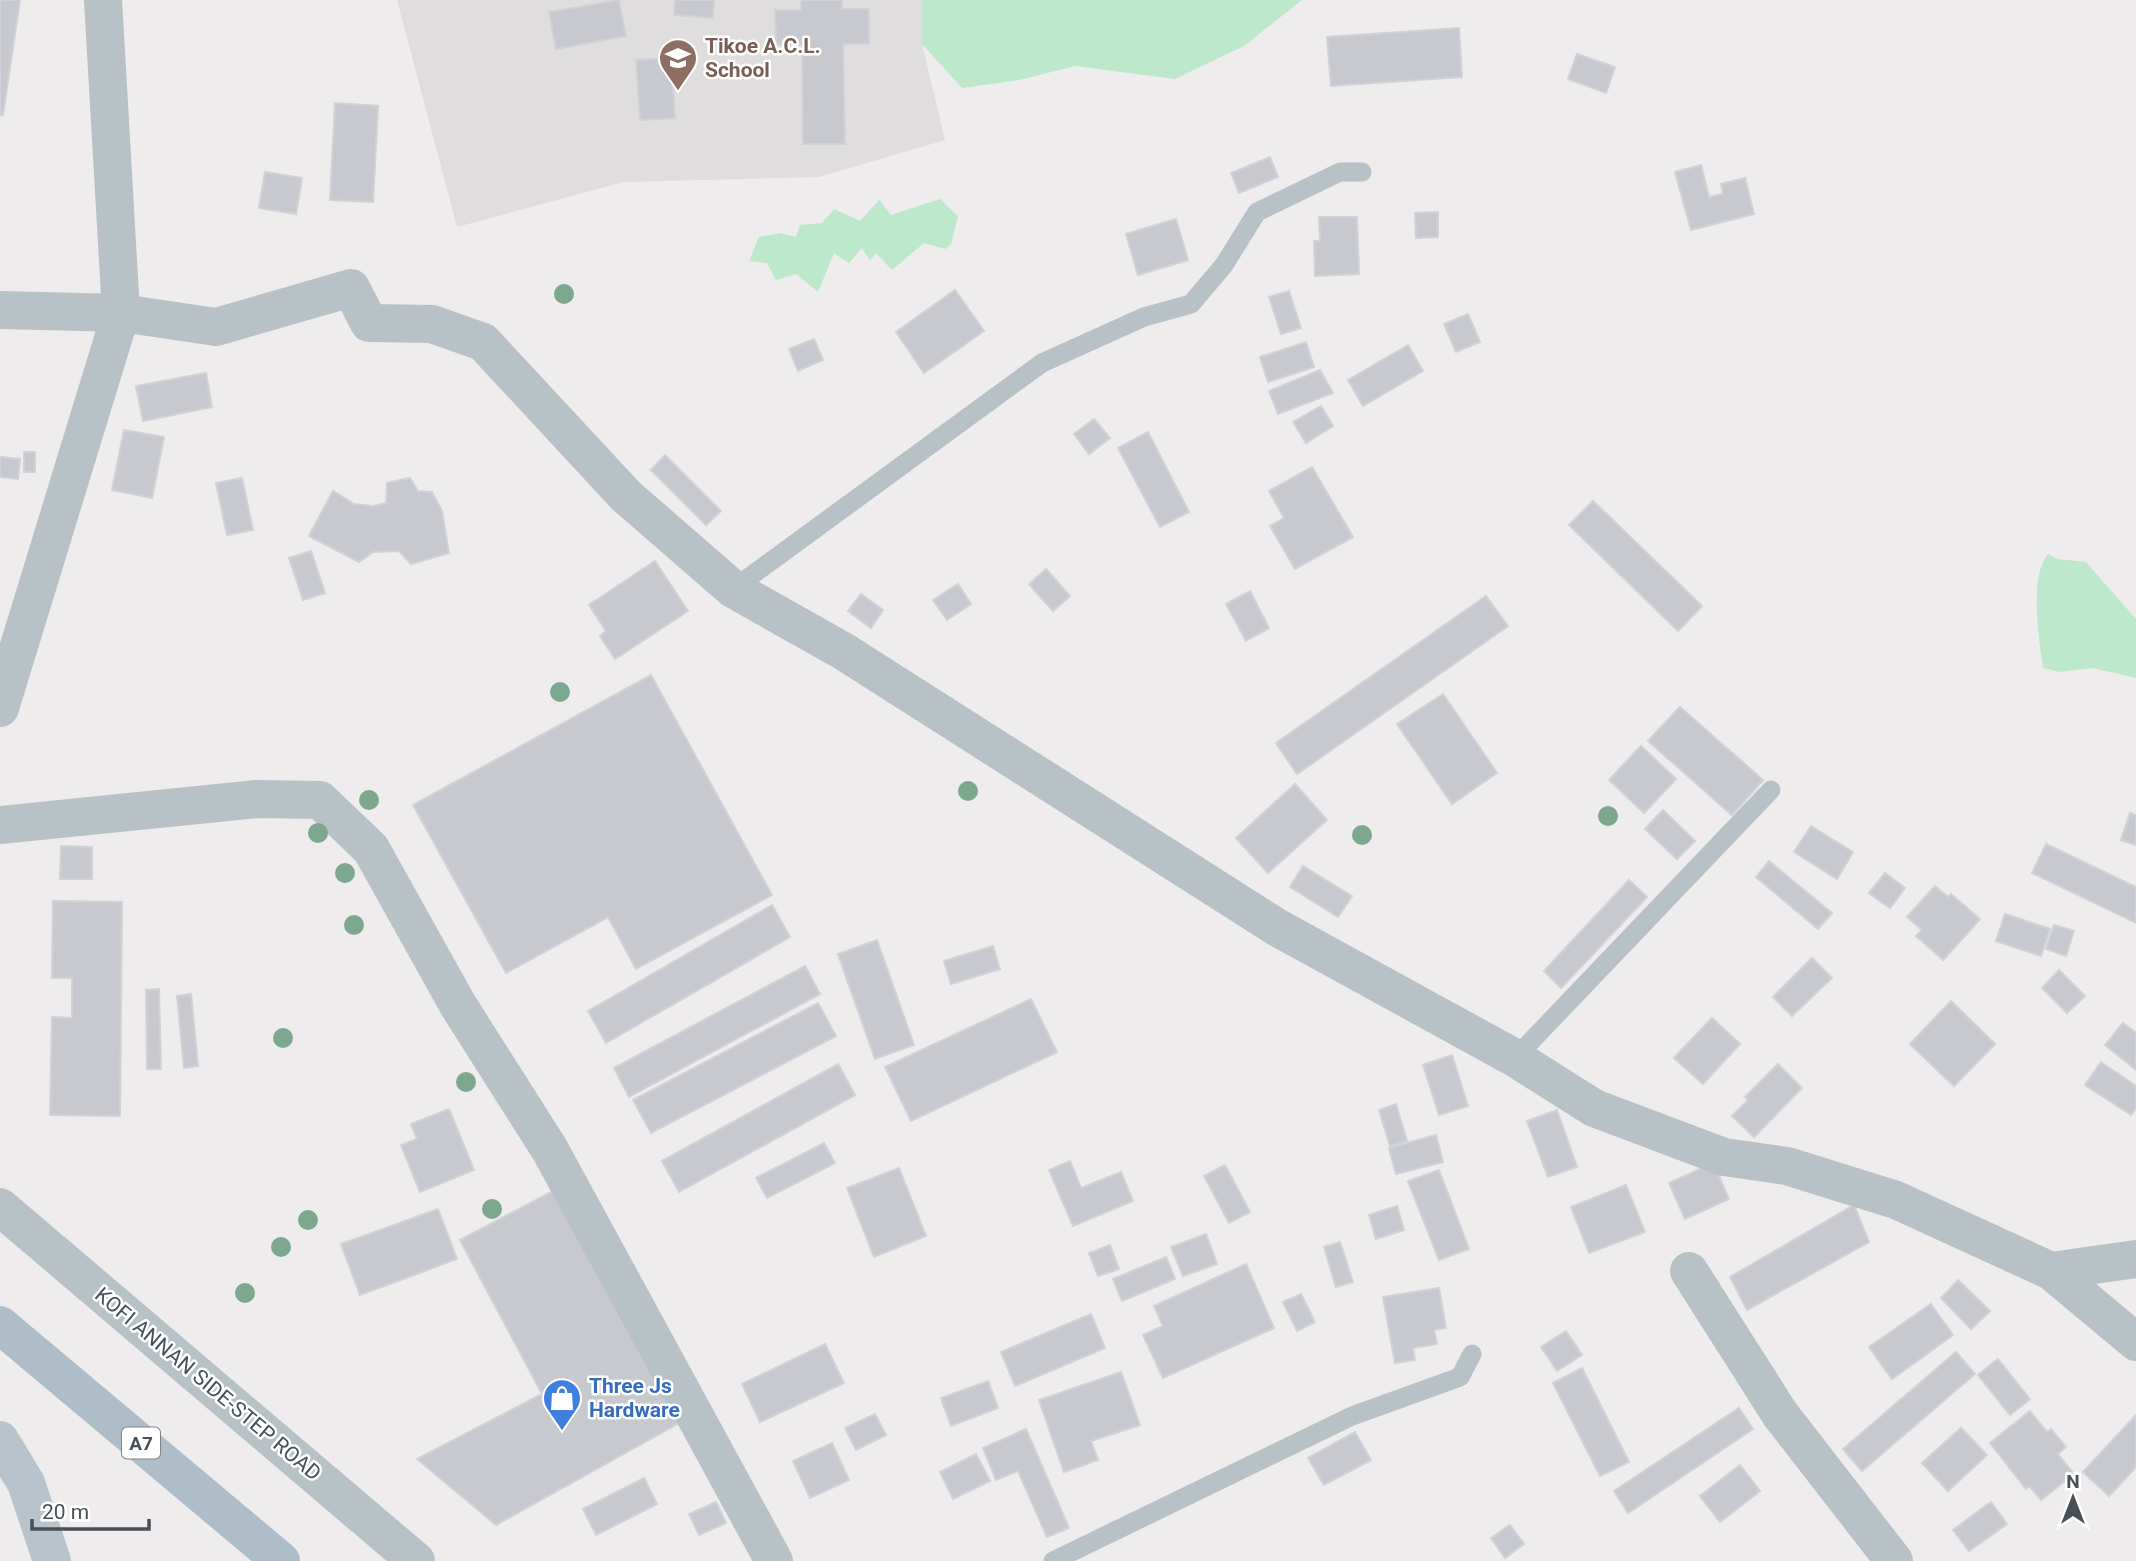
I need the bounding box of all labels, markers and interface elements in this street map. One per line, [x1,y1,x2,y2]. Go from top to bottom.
place label: Tikoe A.C.L. School [705,34,821,82]
school or university icon: Tikoe A.C.L. School [657,37,699,92]
street label: KOFI ANNAN SIDE-STEP ROAD [90,1282,326,1486]
place label: Three Js Hardware [589,1374,680,1422]
shop icon: Three Js Hardware [541,1377,583,1432]
road number: A7 [122,1428,160,1458]
north arrow [2038,1463,2108,1533]
text: N [2066,1470,2080,1493]
scale bar [32,1488,149,1532]
text: 20 m [42,1500,89,1524]

